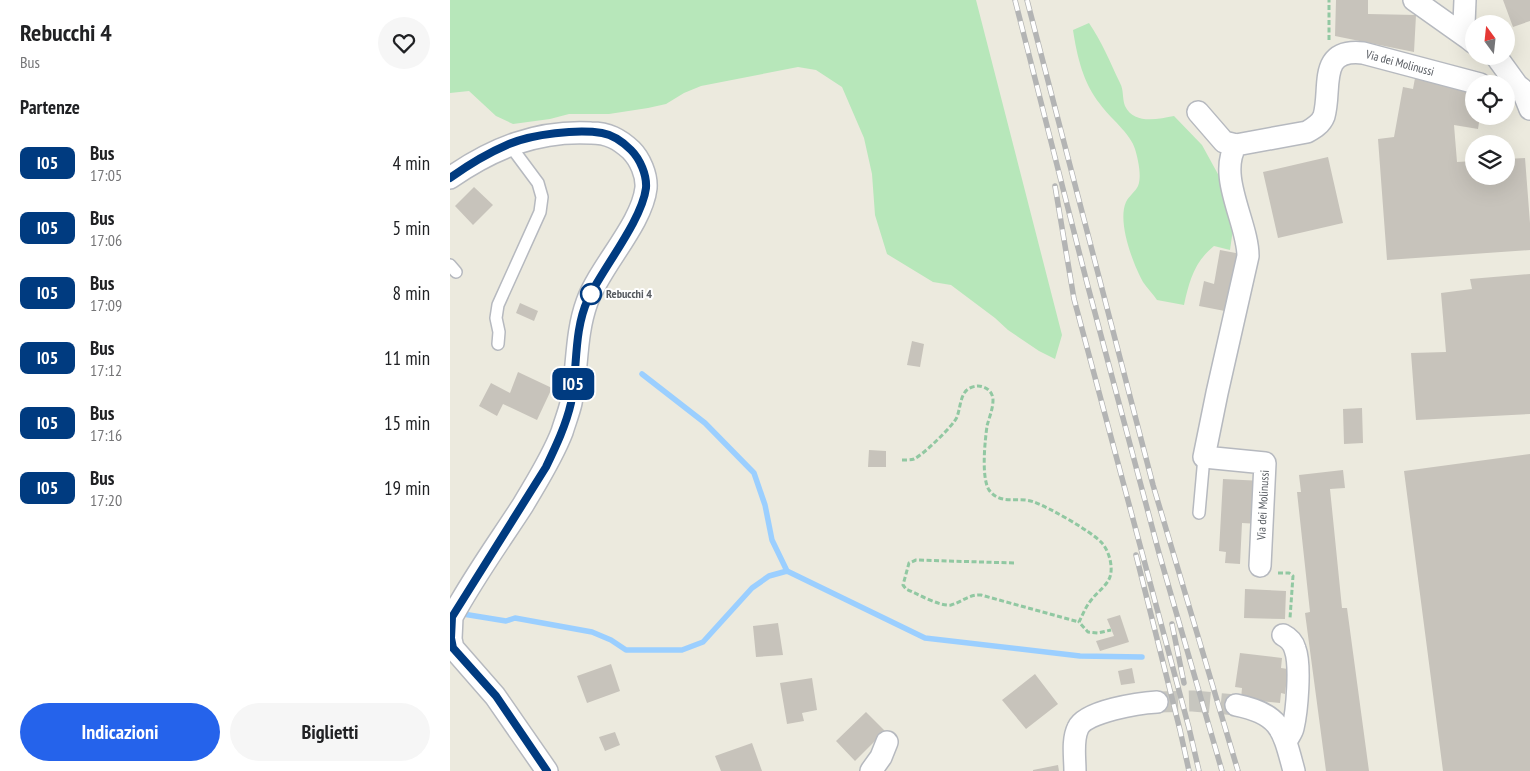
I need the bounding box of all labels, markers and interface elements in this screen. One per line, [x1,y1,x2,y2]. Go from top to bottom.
north arrow [1465,15,1515,65]
map controls [1465,15,1515,185]
text: Rebucchi 4 [20,17,112,48]
button: heart [378,17,430,69]
street label: Via dei Molinussi [1363,46,1436,79]
text: Bus [20,52,40,72]
button: locate [1465,75,1515,125]
text: Partenze [20,95,80,119]
button: layers [1465,135,1515,185]
text: Bus [90,141,114,165]
text: I05 [37,151,58,174]
text: 4 min [393,151,430,175]
text: 17:05 [90,165,122,185]
text: Bus [90,206,114,230]
text: I05 [37,216,58,239]
text: 5 min [393,216,430,240]
text: 17:06 [90,230,122,250]
text: Bus [90,271,114,295]
text: I05 [37,281,58,304]
text: 8 min [393,281,430,305]
marker: Rebucchi 4 [580,283,602,305]
place label: Rebucchi 4 [606,286,652,301]
text: 17:09 [90,295,122,315]
text: Bus [90,336,114,360]
text: I05 [37,346,58,369]
text: 11 min [384,346,430,370]
text: 17:12 [90,360,122,380]
line badge: I05 [544,368,602,400]
text: I05 [562,372,584,395]
text: Bus [90,401,114,425]
text: I05 [37,411,58,434]
text: 15 min [384,411,430,435]
text: 17:16 [90,425,122,445]
text: Bus [90,466,114,490]
street label: Via dei Molinussi [1253,470,1272,541]
text: I05 [37,476,58,499]
text: 19 min [384,476,430,500]
text: 17:20 [90,490,122,510]
button: Indicazioni [20,703,220,761]
button: Biglietti [230,703,430,761]

